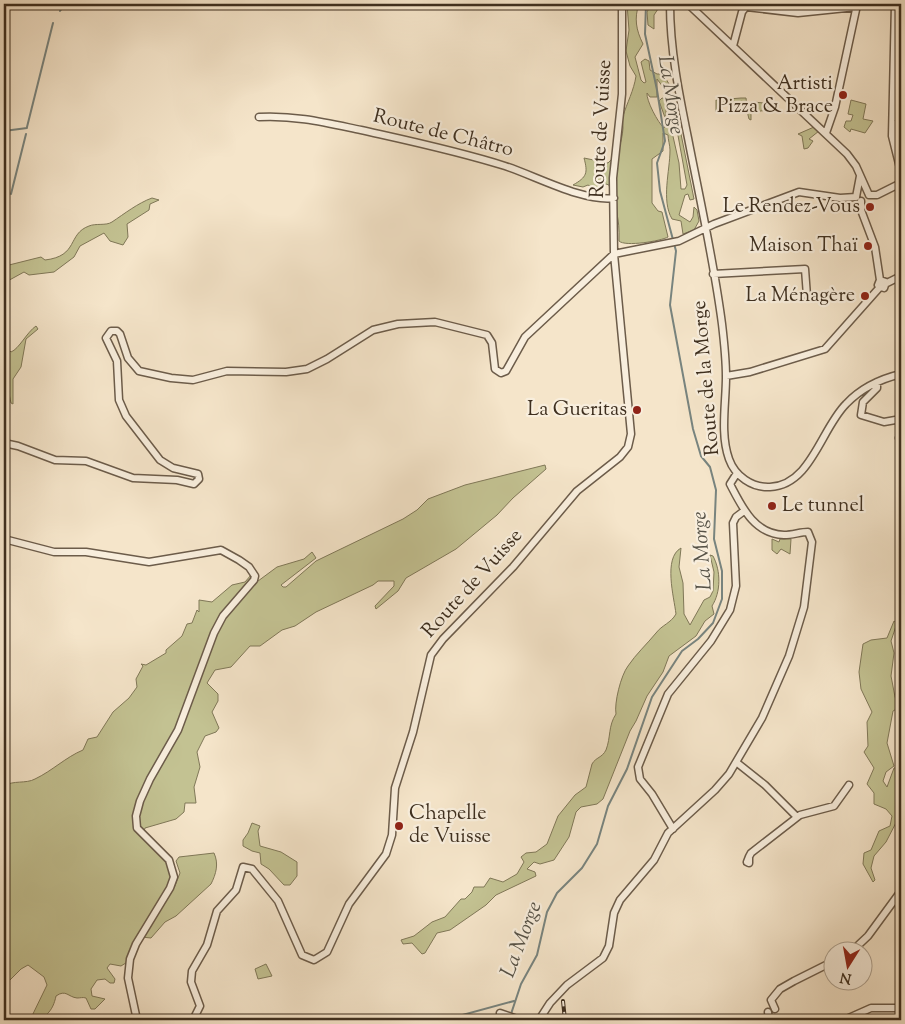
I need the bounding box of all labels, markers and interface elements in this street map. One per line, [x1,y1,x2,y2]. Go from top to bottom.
water label: La Morge [649,53,691,137]
street label: Route de Vuisse [584,59,620,199]
place label: Artisti Pizza & Brace [717,70,833,122]
marker: Artisti Pizza & Brace [837,89,849,101]
street label: Route de Châtro [370,103,516,165]
place label: Le Rendez-Vous [723,193,860,222]
marker: Le Rendez-Vous [864,201,876,213]
place label: Maison Thaï [749,232,858,261]
marker: Maison Thaï [862,240,874,252]
place label: La Ménagère [746,282,855,311]
marker: La Ménagère [859,290,871,302]
street label: Route de la Morge [686,299,728,457]
place label: La Gueritas [527,396,627,425]
marker: La Gueritas [631,404,643,416]
place label: Le tunnel [782,492,865,521]
marker: Le tunnel [766,500,778,512]
water label: La Morge [685,510,721,592]
street label: Route de Vuisse [416,523,530,645]
place label: Chapelle de Vuisse [409,800,491,852]
marker: Chapelle de Vuisse [393,820,405,832]
water label: La Morge [494,898,550,982]
north arrow [822,942,872,992]
text: N [839,966,853,988]

